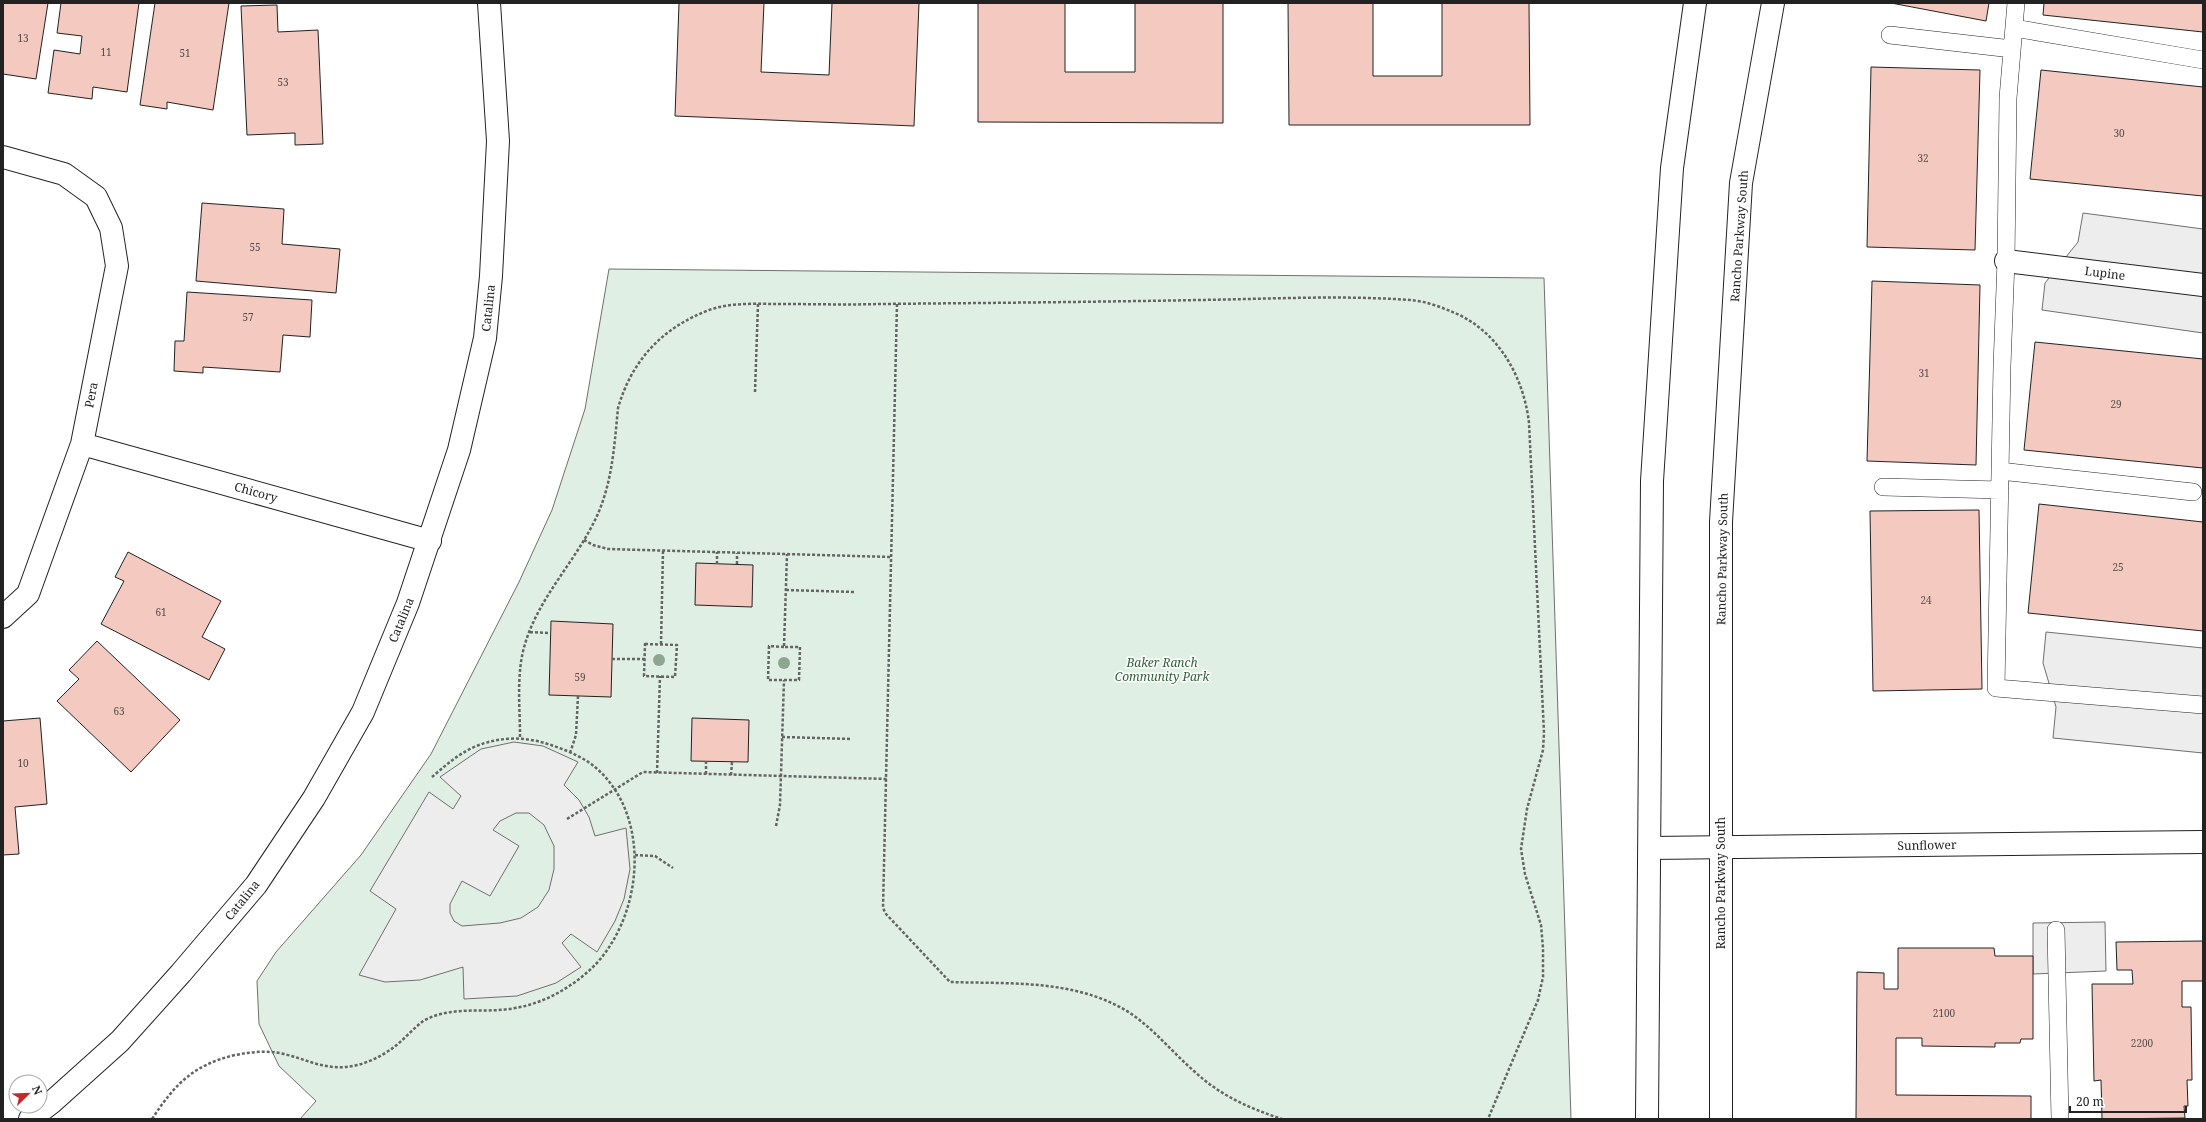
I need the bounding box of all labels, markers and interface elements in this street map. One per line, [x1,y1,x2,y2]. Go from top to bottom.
house number: 13 [17,31,29,45]
house number: 11 [100,45,112,59]
house number: 51 [179,46,191,60]
house number: 53 [277,75,289,89]
house number: 30 [2113,126,2125,140]
house number: 32 [1917,151,1929,165]
street label: Rancho Parkway South [1726,169,1752,303]
house number: 55 [249,240,261,254]
street label: Lupine [2084,262,2126,284]
street label: Catalina [477,283,499,332]
house number: 57 [242,310,254,324]
house number: 31 [1918,366,1930,380]
street label: Pera [80,380,102,409]
house number: 29 [2110,397,2122,411]
street label: Chicory [232,478,280,506]
street label: Rancho Parkway South [1712,492,1732,625]
house number: 25 [2112,560,2124,574]
house number: 24 [1920,593,1932,607]
street label: Catalina [384,595,418,645]
house number: 61 [155,605,167,619]
park label: Baker Ranch Community Park [1115,654,1210,685]
house number: 59 [574,670,586,684]
house number: 63 [113,704,125,718]
house number: 10 [17,756,29,770]
street label: Rancho Parkway South [1712,816,1729,949]
street label: Sunflower [1897,836,1957,854]
street label: Catalina [221,876,264,924]
house number: 2100 [1933,1006,1956,1020]
house number: 2200 [2131,1036,2154,1050]
north arrow [8,1074,48,1114]
text: N [29,1083,46,1097]
scale bar [2070,1088,2186,1114]
text: 20 m [2076,1093,2104,1110]

